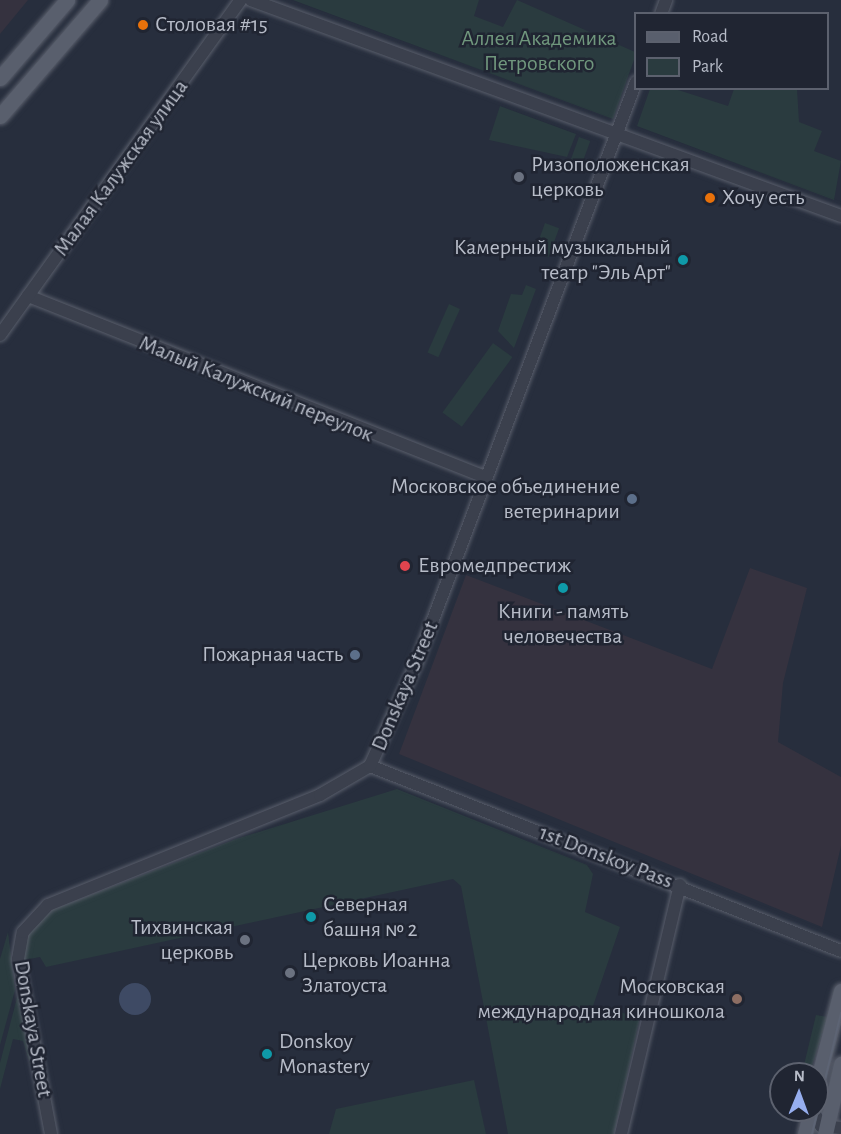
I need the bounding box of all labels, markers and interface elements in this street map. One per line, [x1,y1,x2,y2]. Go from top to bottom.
place label: Столовая #15 [155,12,268,38]
legend [634,12,829,90]
marker: Столовая #15 [136,18,150,32]
park label: Аллея Академика Петровского [461,25,617,76]
text: Road [692,28,728,46]
text: Park [692,58,723,76]
street label: Малая Калужская улица [48,74,194,262]
place label: Ризоположенская церковь [531,151,690,202]
marker: Ризоположенская церковь [512,170,526,184]
place label: Хочу есть [722,185,804,211]
marker: Хочу есть [703,191,717,205]
place label: Камерный музыкальный театр "Эль Арт" [454,234,671,286]
marker: Камерный музыкальный театр "Эль Арт" [676,253,690,267]
street label: Малый Калужский переулок [135,330,377,448]
place label: Московское объединение ветеринарии [391,473,620,524]
marker: Московское объединение ветеринарии [625,492,639,506]
place label: Евромедпрестиж [418,553,571,579]
marker: Евромедпрестиж [396,557,414,575]
marker: Книги - память человечества [556,581,570,595]
place label: Книги - память человечества [498,598,628,650]
street label: Donskaya Street [366,617,444,755]
place label: Пожарная часть [202,642,343,668]
marker: Пожарная часть [348,648,362,662]
street label: 1st Donskoy Pass [535,819,677,895]
place label: Северная башня № 2 [323,891,418,942]
marker: Северная башня № 2 [304,910,318,924]
place label: Тихвинская церковь [131,914,233,966]
marker: Тихвинская церковь [238,933,252,947]
place label: Церковь Иоанна Златоуста [302,947,451,998]
street label: Donskaya Street [8,959,58,1099]
marker: Церковь Иоанна Златоуста [283,966,297,980]
place label: Московская международная киношкола [478,973,725,1024]
marker: Московская международная киношкола [730,992,744,1006]
place label: Donskoy Monastery [279,1028,370,1080]
marker: Donskoy Monastery [260,1047,274,1061]
north arrow [769,1062,829,1122]
text: N [794,1068,805,1084]

